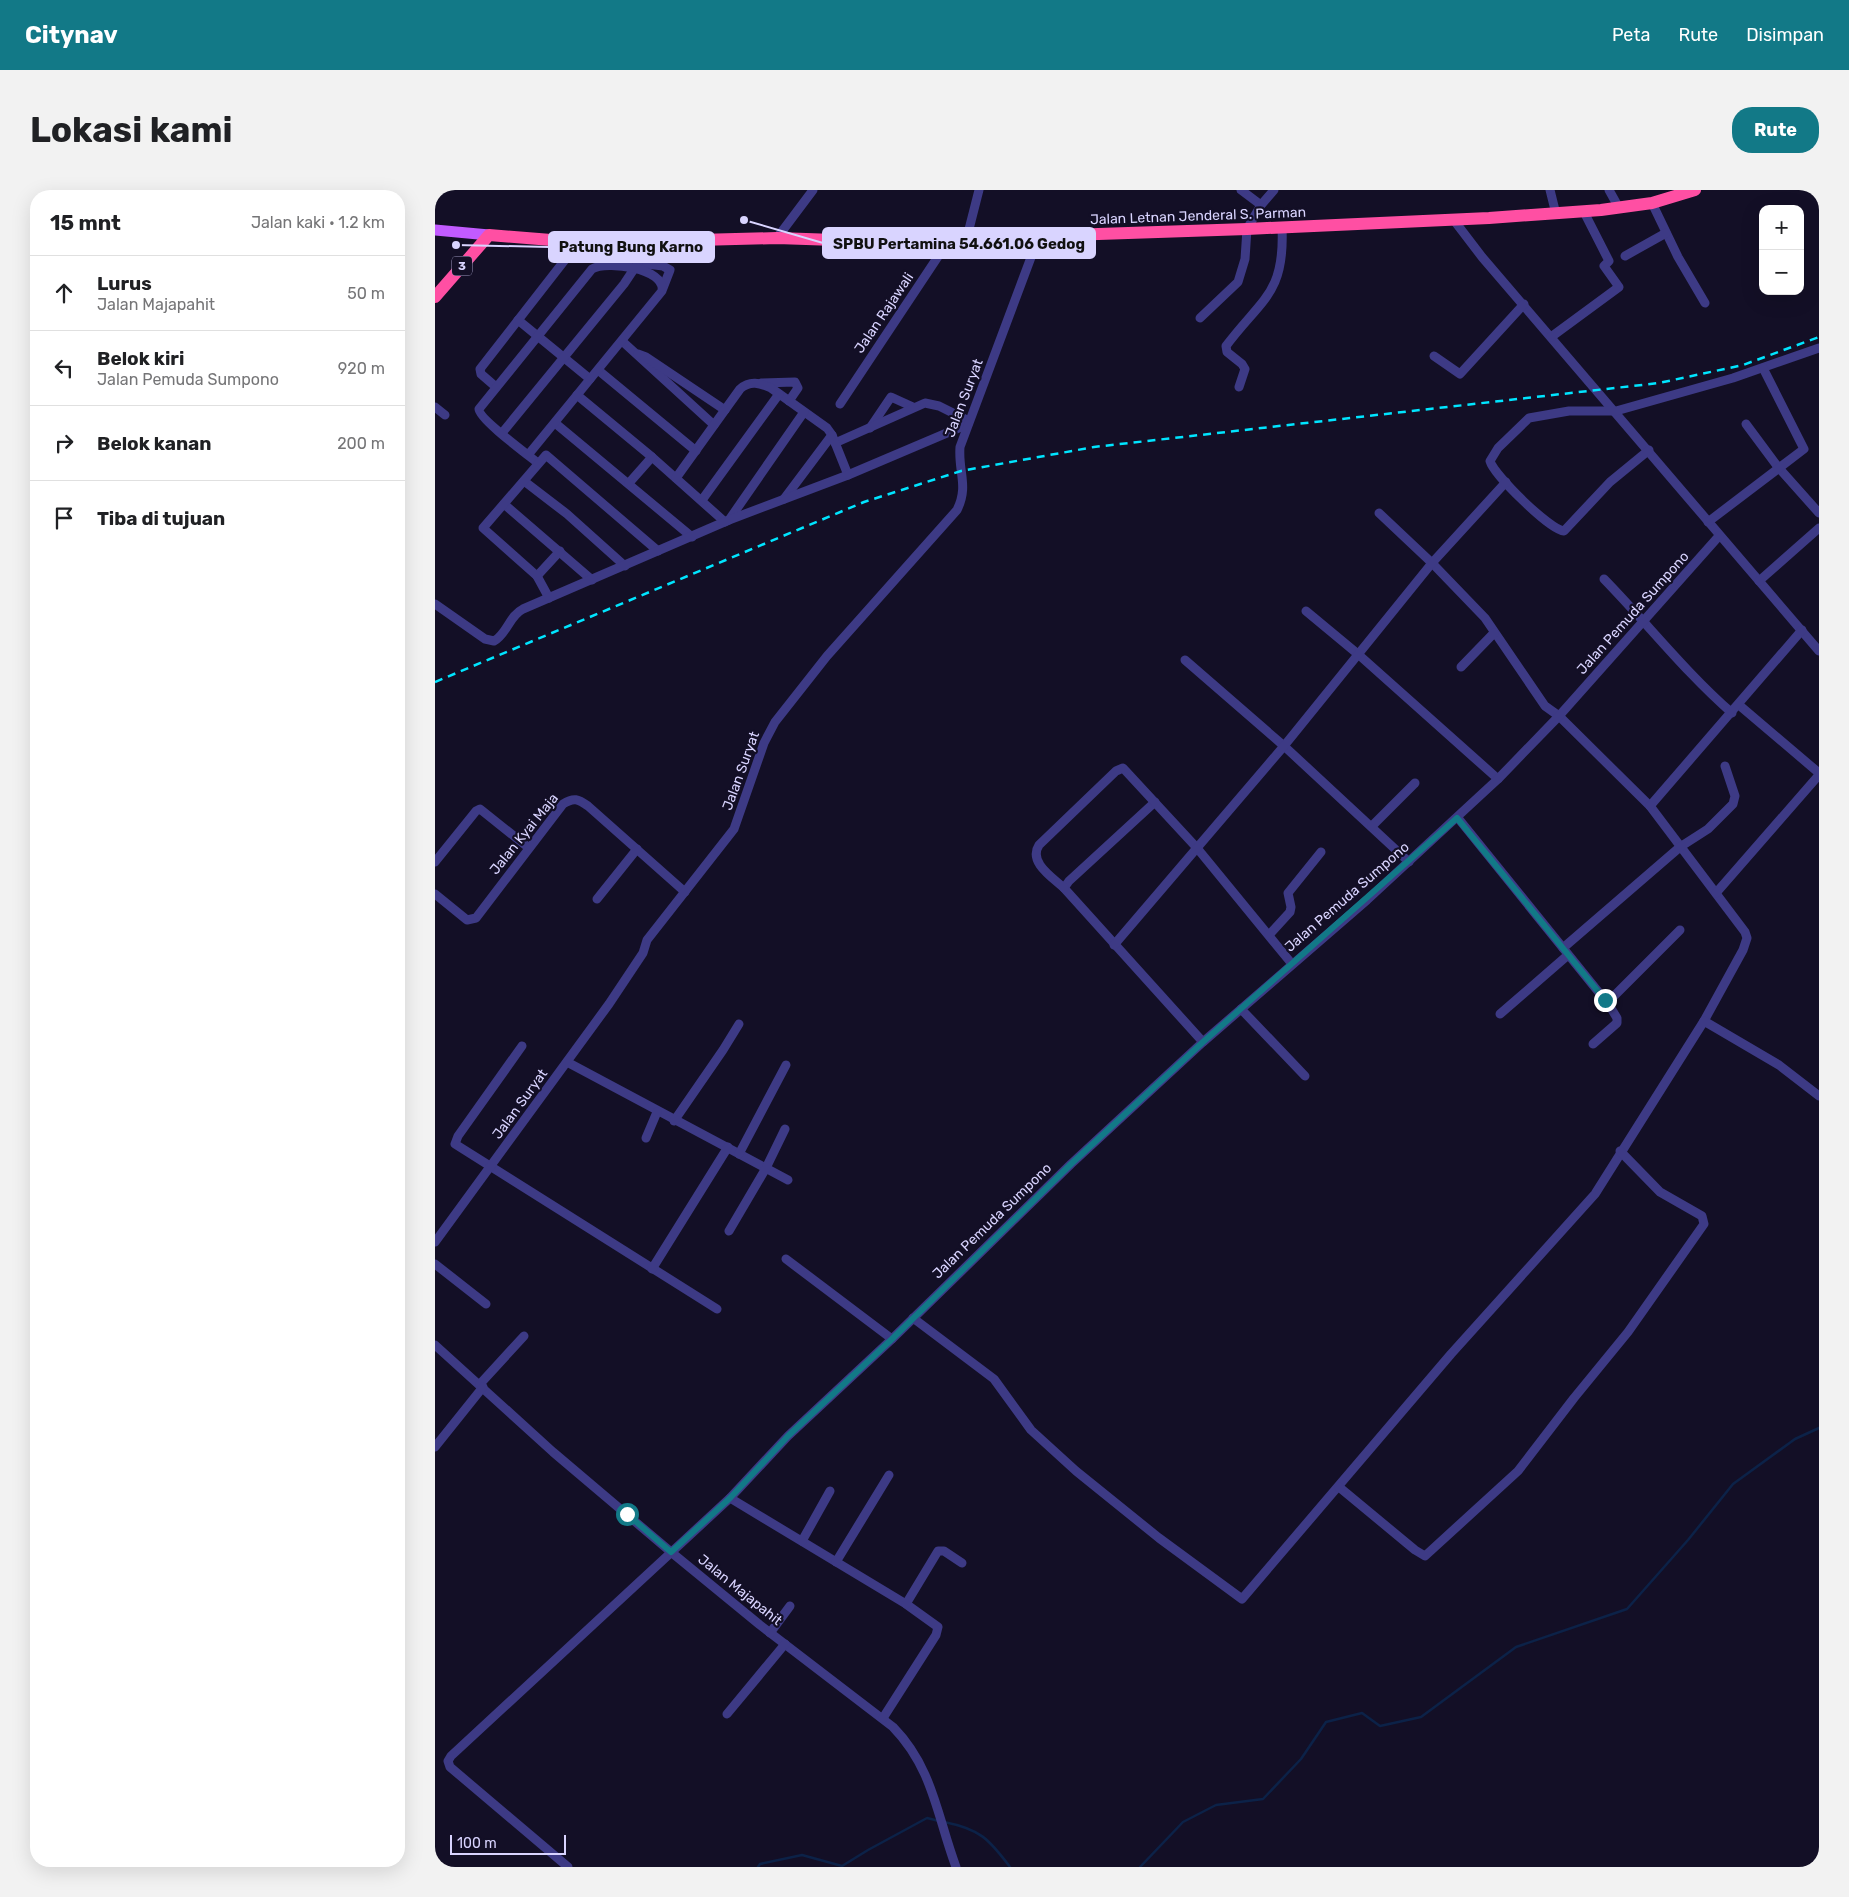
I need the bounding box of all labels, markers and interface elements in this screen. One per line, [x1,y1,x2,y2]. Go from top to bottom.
text: Citynav [25,21,118,49]
text: Peta [1612,24,1650,46]
text: Rute [1678,24,1718,46]
text: Disimpan [1746,24,1824,46]
button: Rute [1732,107,1819,153]
text: Lokasi kami [30,109,233,151]
street label: Jalan Letnan Jenderal S. Parman [1090,204,1306,228]
map controls [1759,205,1804,295]
button: + [1759,205,1804,250]
text: 15 mnt [50,210,121,235]
text: Jalan kaki · 1.2 km [251,213,385,232]
callout: SPBU Pertamina 54.661.06 Gedog [823,228,1095,258]
callout: Patung Bung Karno [549,232,714,262]
text: SPBU Pertamina 54.661.06 Gedog [833,235,1085,253]
text: Patung Bung Karno [559,238,703,256]
button: − [1759,250,1804,295]
road number: 3 [452,256,472,275]
street label: Jalan Rajawali [851,270,917,356]
text: Lurus [97,272,152,295]
icon: ahead [50,279,78,307]
text: 50 m [347,284,385,303]
text: Jalan Majapahit [97,295,215,314]
text: Belok kiri [97,347,184,370]
icon: left [50,354,78,382]
street label: Jalan Suryat [941,356,987,440]
text: 920 m [338,359,385,378]
text: Jalan Pemuda Sumpono [97,370,279,389]
icon: right [50,429,78,457]
text: Belok kanan [97,432,212,455]
text: 200 m [337,434,385,453]
icon: arrive [50,504,78,532]
text: Tiba di tujuan [97,507,225,530]
street label: Jalan Pemuda Sumpono [1573,548,1693,678]
street label: Jalan Suryat [719,729,763,813]
street label: Jalan Kyai Maja [486,790,562,878]
street label: Jalan Pemuda Sumpono [1281,838,1413,956]
route end [1594,989,1617,1012]
street label: Jalan Suryat [489,1065,551,1142]
street label: Jalan Pemuda Sumpono [929,1160,1055,1282]
route start [616,1503,639,1526]
street label: Jalan Majapahit [695,1551,786,1629]
scale bar [450,1832,566,1855]
text: 100 m [457,1835,497,1852]

